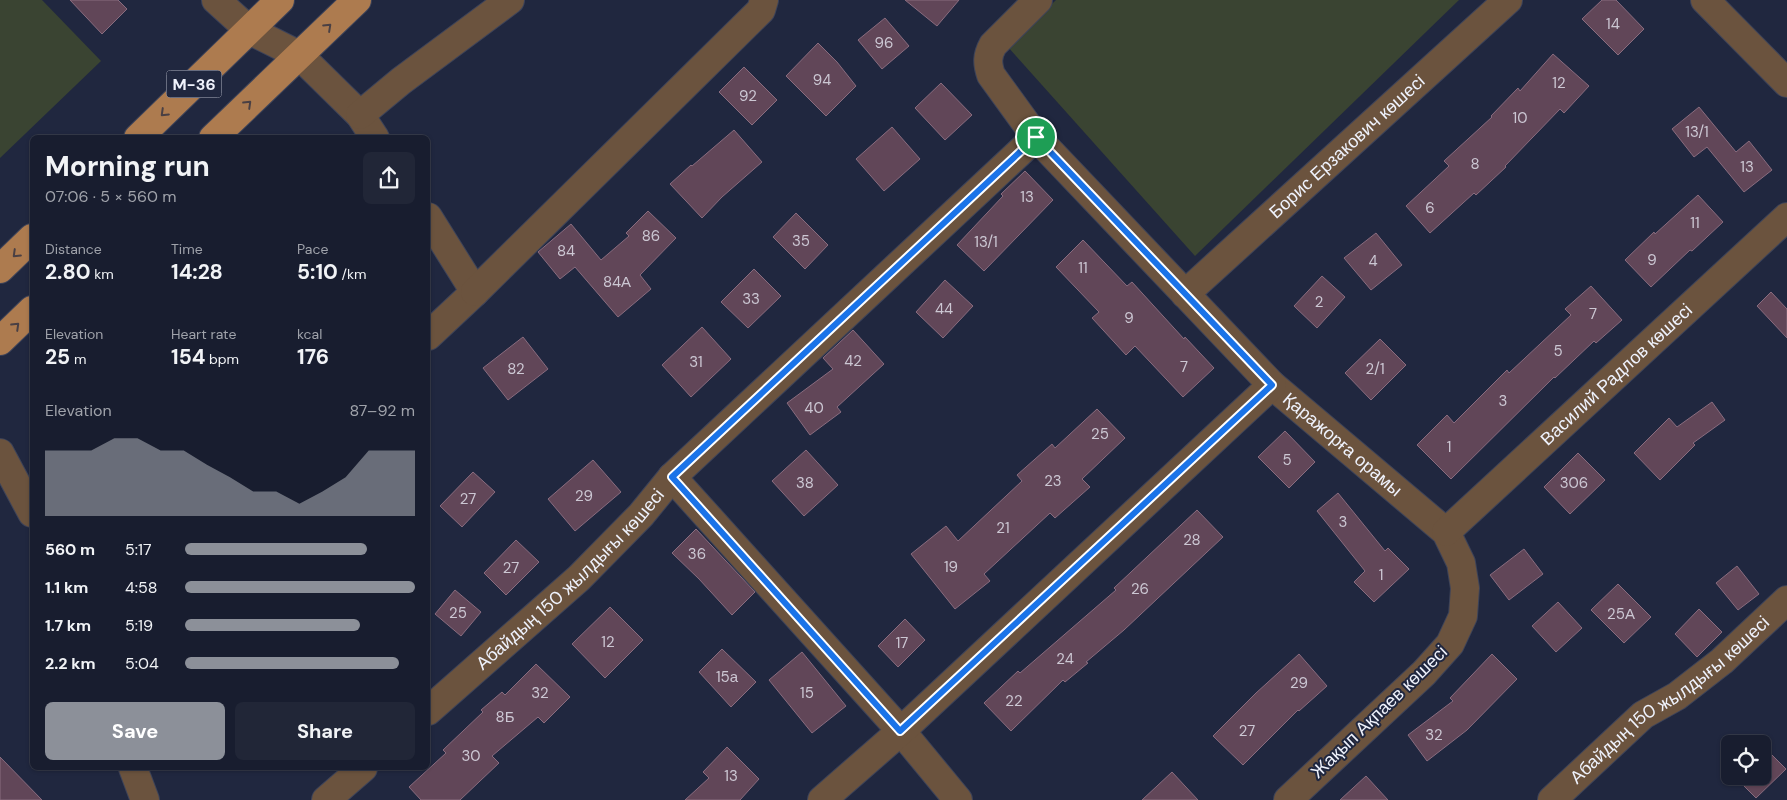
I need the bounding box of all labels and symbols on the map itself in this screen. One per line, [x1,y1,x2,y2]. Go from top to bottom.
house number: 14 [1606,14,1620,34]
one-way arrow [323,24,332,33]
house number: 96 [875,33,893,53]
street label: Борис Ерзакович көшесі [1264,69,1430,224]
road number: M-36 [166,70,222,98]
house number: 94 [813,70,831,90]
house number: 12 [1552,73,1566,93]
house number: 92 [739,86,757,106]
one-way arrow [243,101,252,110]
one-way arrow [160,107,169,116]
house number: 10 [1513,108,1527,128]
pin [1015,116,1057,158]
house number: 13/1 [1685,122,1709,142]
house number: 8 [1470,154,1480,174]
house number: 13 [1740,157,1754,177]
house number: 13 [1020,187,1034,207]
house number: 6 [1425,198,1435,218]
house number: 11 [1690,213,1700,233]
house number: 86 [642,226,660,246]
house number: 35 [792,231,810,251]
house number: 13/1 [974,232,998,252]
house number: 84 [557,241,575,261]
one-way arrow [13,248,22,257]
house number: 9 [1647,250,1657,270]
house number: 4 [1368,251,1378,271]
house number: 11 [1078,258,1088,278]
house number: 84А [603,272,631,292]
house number: 33 [742,289,760,309]
house number: 2 [1315,292,1323,312]
street label: Василий Радлов көшесі [1535,298,1698,451]
house number: 44 [935,299,953,319]
house number: 7 [1589,304,1597,324]
house number: 9 [1124,308,1134,328]
one-way arrow [11,323,20,332]
house number: 5 [1553,341,1563,361]
house number: 42 [844,351,862,371]
house number: 31 [689,352,703,372]
house number: 7 [1180,357,1188,377]
house number: 82 [507,359,525,379]
house number: 2/1 [1365,359,1385,379]
street label: Қаражорға орамы [1278,387,1407,502]
house number: 3 [1499,391,1507,411]
house number: 40 [804,398,824,418]
house number: 25 [1091,424,1109,444]
house number: 1 [1447,437,1451,457]
house number: 5 [1282,450,1292,470]
house number: 23 [1044,471,1062,491]
house number: 38 [796,473,814,493]
house number: 306 [1560,473,1588,493]
street label: Абайдың 150 жылдығы көшесі [471,484,670,675]
house number: 29 [575,486,593,506]
house number: 27 [460,489,476,509]
house number: 3 [1339,512,1347,532]
house number: 21 [996,518,1010,538]
house number: 28 [1183,530,1201,550]
house number: 36 [688,544,706,564]
house number: 19 [944,557,958,577]
house number: 27 [503,558,519,578]
house number: 1 [1379,565,1383,585]
house number: 26 [1131,579,1149,599]
house number: 25 [449,603,467,623]
house number: 25А [1607,604,1635,624]
street label: Абайдың 150 жылдығы көшесі [1565,611,1775,789]
house number: 12 [601,632,615,652]
house number: 17 [896,633,908,653]
street label: Жақып Ақпаев көшесі [1305,640,1453,784]
house number: 24 [1056,649,1074,669]
house number: 15а [716,667,739,687]
house number: 29 [1290,673,1308,693]
house number: 32 [531,683,549,703]
house number: 15 [800,683,814,703]
house number: 22 [1005,691,1023,711]
house number: 8Б [496,707,515,727]
house number: 27 [1239,721,1255,741]
house number: 32 [1425,725,1443,745]
house number: 30 [461,746,481,766]
house number: 13 [724,766,738,786]

